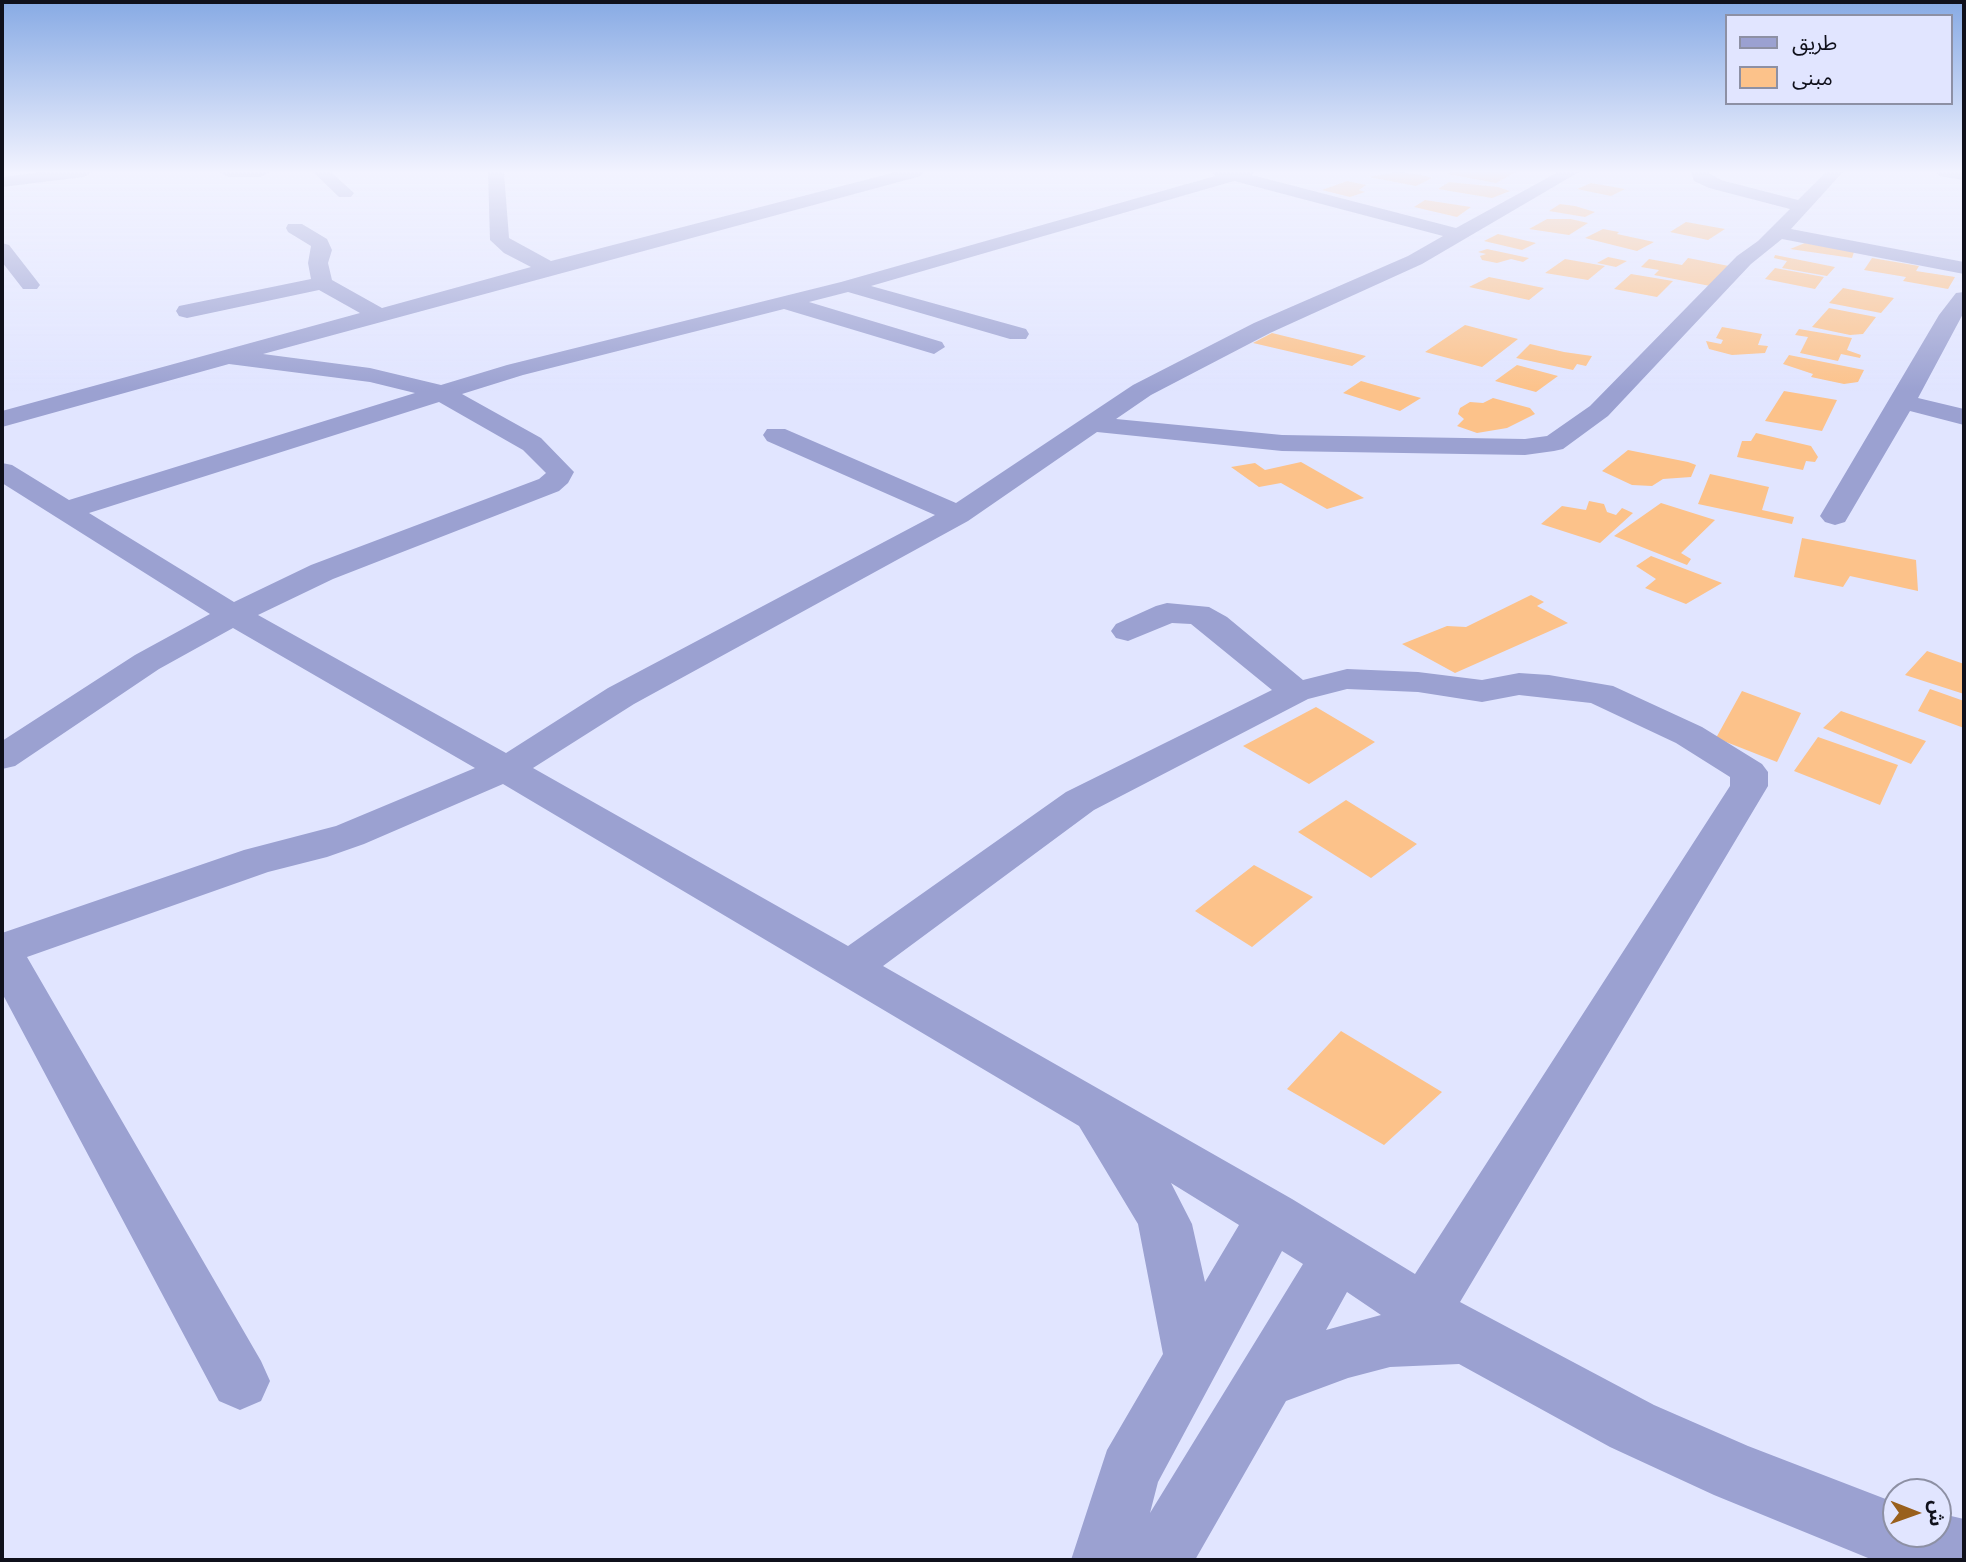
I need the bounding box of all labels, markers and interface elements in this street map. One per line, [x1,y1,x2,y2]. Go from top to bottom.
legend [1724,14,1952,105]
text: طريق [1792,30,1837,55]
text: مبنى [1792,65,1833,90]
north arrow [1882,1478,1952,1548]
text: ش [1925,1500,1948,1527]

